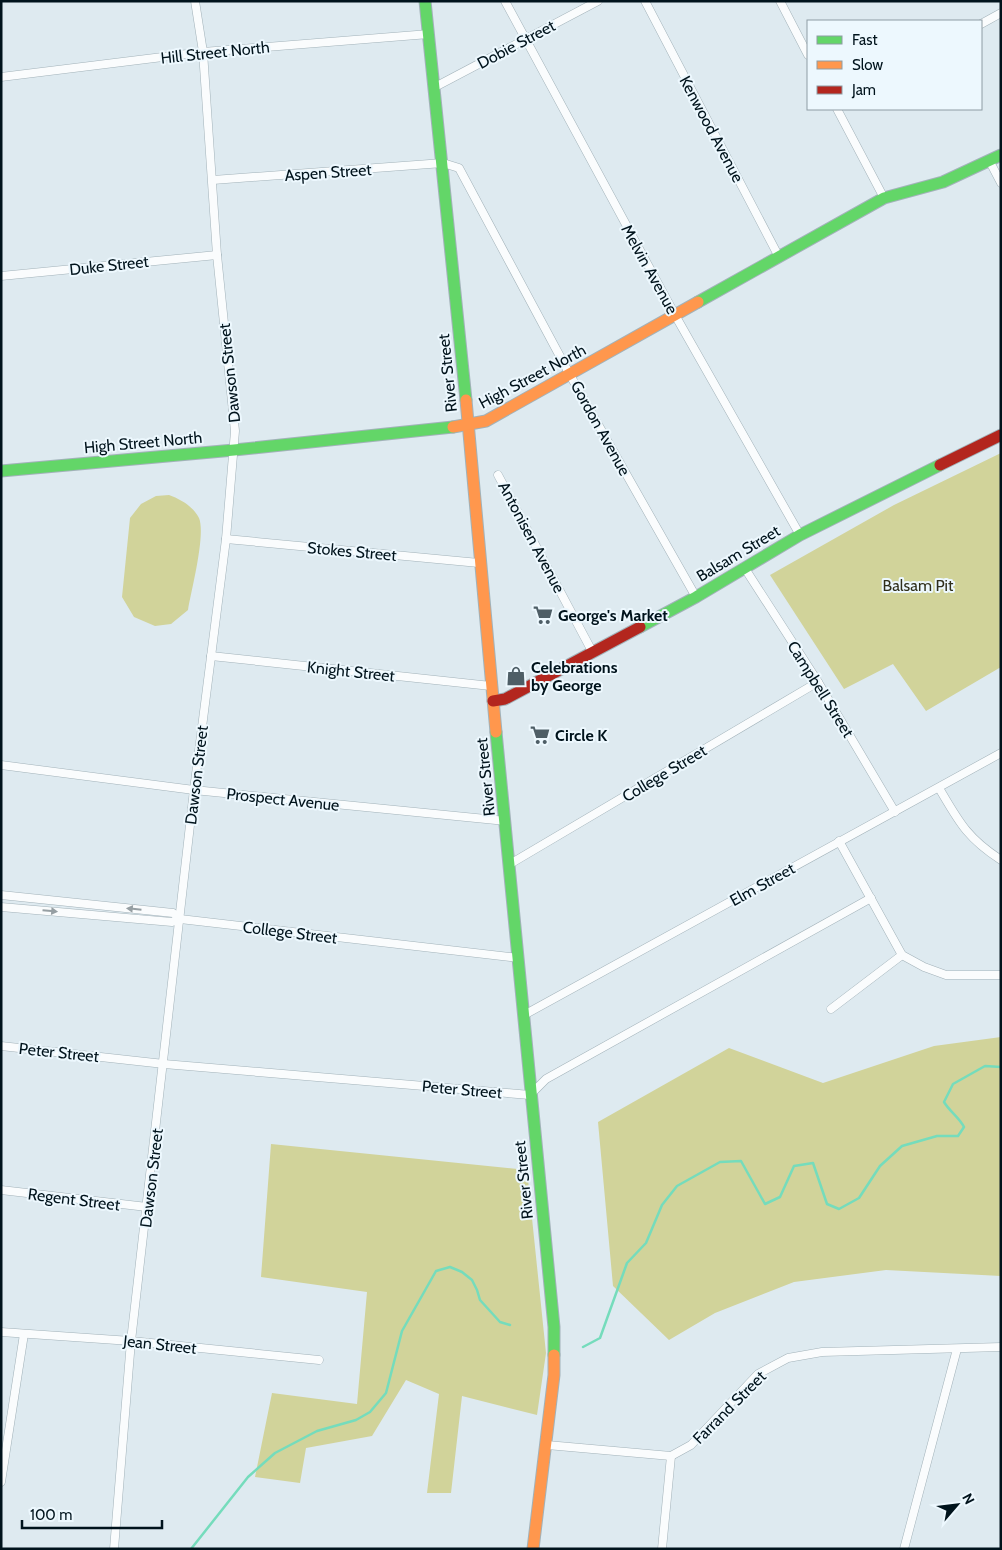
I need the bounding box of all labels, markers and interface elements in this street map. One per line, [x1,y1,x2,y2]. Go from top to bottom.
street label: Dobie Street [474,16,559,73]
legend [807,20,982,110]
text: Fast [852,31,877,49]
street label: Hill Street North [160,37,270,68]
text: Slow [852,56,883,74]
street label: Kenwood Avenue [676,73,748,186]
text: Jam [851,81,876,99]
street label: Aspen Street [284,160,373,185]
street label: Melvin Avenue [617,221,682,317]
street label: Duke Street [68,252,150,279]
street label: Dawson Street [215,322,244,424]
street label: River Street [434,332,461,413]
street label: High Street North [475,340,589,413]
street label: Gordon Avenue [567,378,634,479]
street label: High Street North [83,428,203,457]
street label: Antonisen Avenue [494,478,569,596]
street label: Balsam Street [693,521,784,586]
street label: Stokes Street [307,538,398,565]
park label: Balsam Pit [883,576,954,595]
supermarket icon: George's Market [532,604,554,626]
place label: George's Market [558,606,668,625]
street label: Campbell Street [783,638,858,741]
street label: Knight Street [306,657,396,686]
place label: Celebrations by George [531,658,618,695]
shop icon: Celebrations by George [505,665,527,687]
street label: Dawson Street [181,724,212,826]
supermarket icon: Circle K [529,724,551,746]
place label: Circle K [555,726,607,745]
street label: River Street [472,736,499,817]
street label: College Street [619,741,710,806]
street label: Prospect Avenue [226,784,340,815]
street label: Elm Street [726,859,799,910]
one-way arrow [125,905,141,913]
one-way arrow [42,908,58,916]
street label: College Street [242,917,339,948]
street label: Peter Street [18,1039,101,1066]
street label: Peter Street [421,1077,503,1103]
street label: Dawson Street [136,1127,167,1229]
street label: River Street [510,1139,537,1220]
street label: Regent Street [27,1184,122,1215]
street label: Jean Street [121,1331,198,1358]
street label: Farrand Street [689,1366,770,1448]
north arrow [932,1480,982,1530]
text: N [958,1490,979,1507]
scale bar [22,1498,162,1530]
text: 100 m [30,1506,72,1524]

